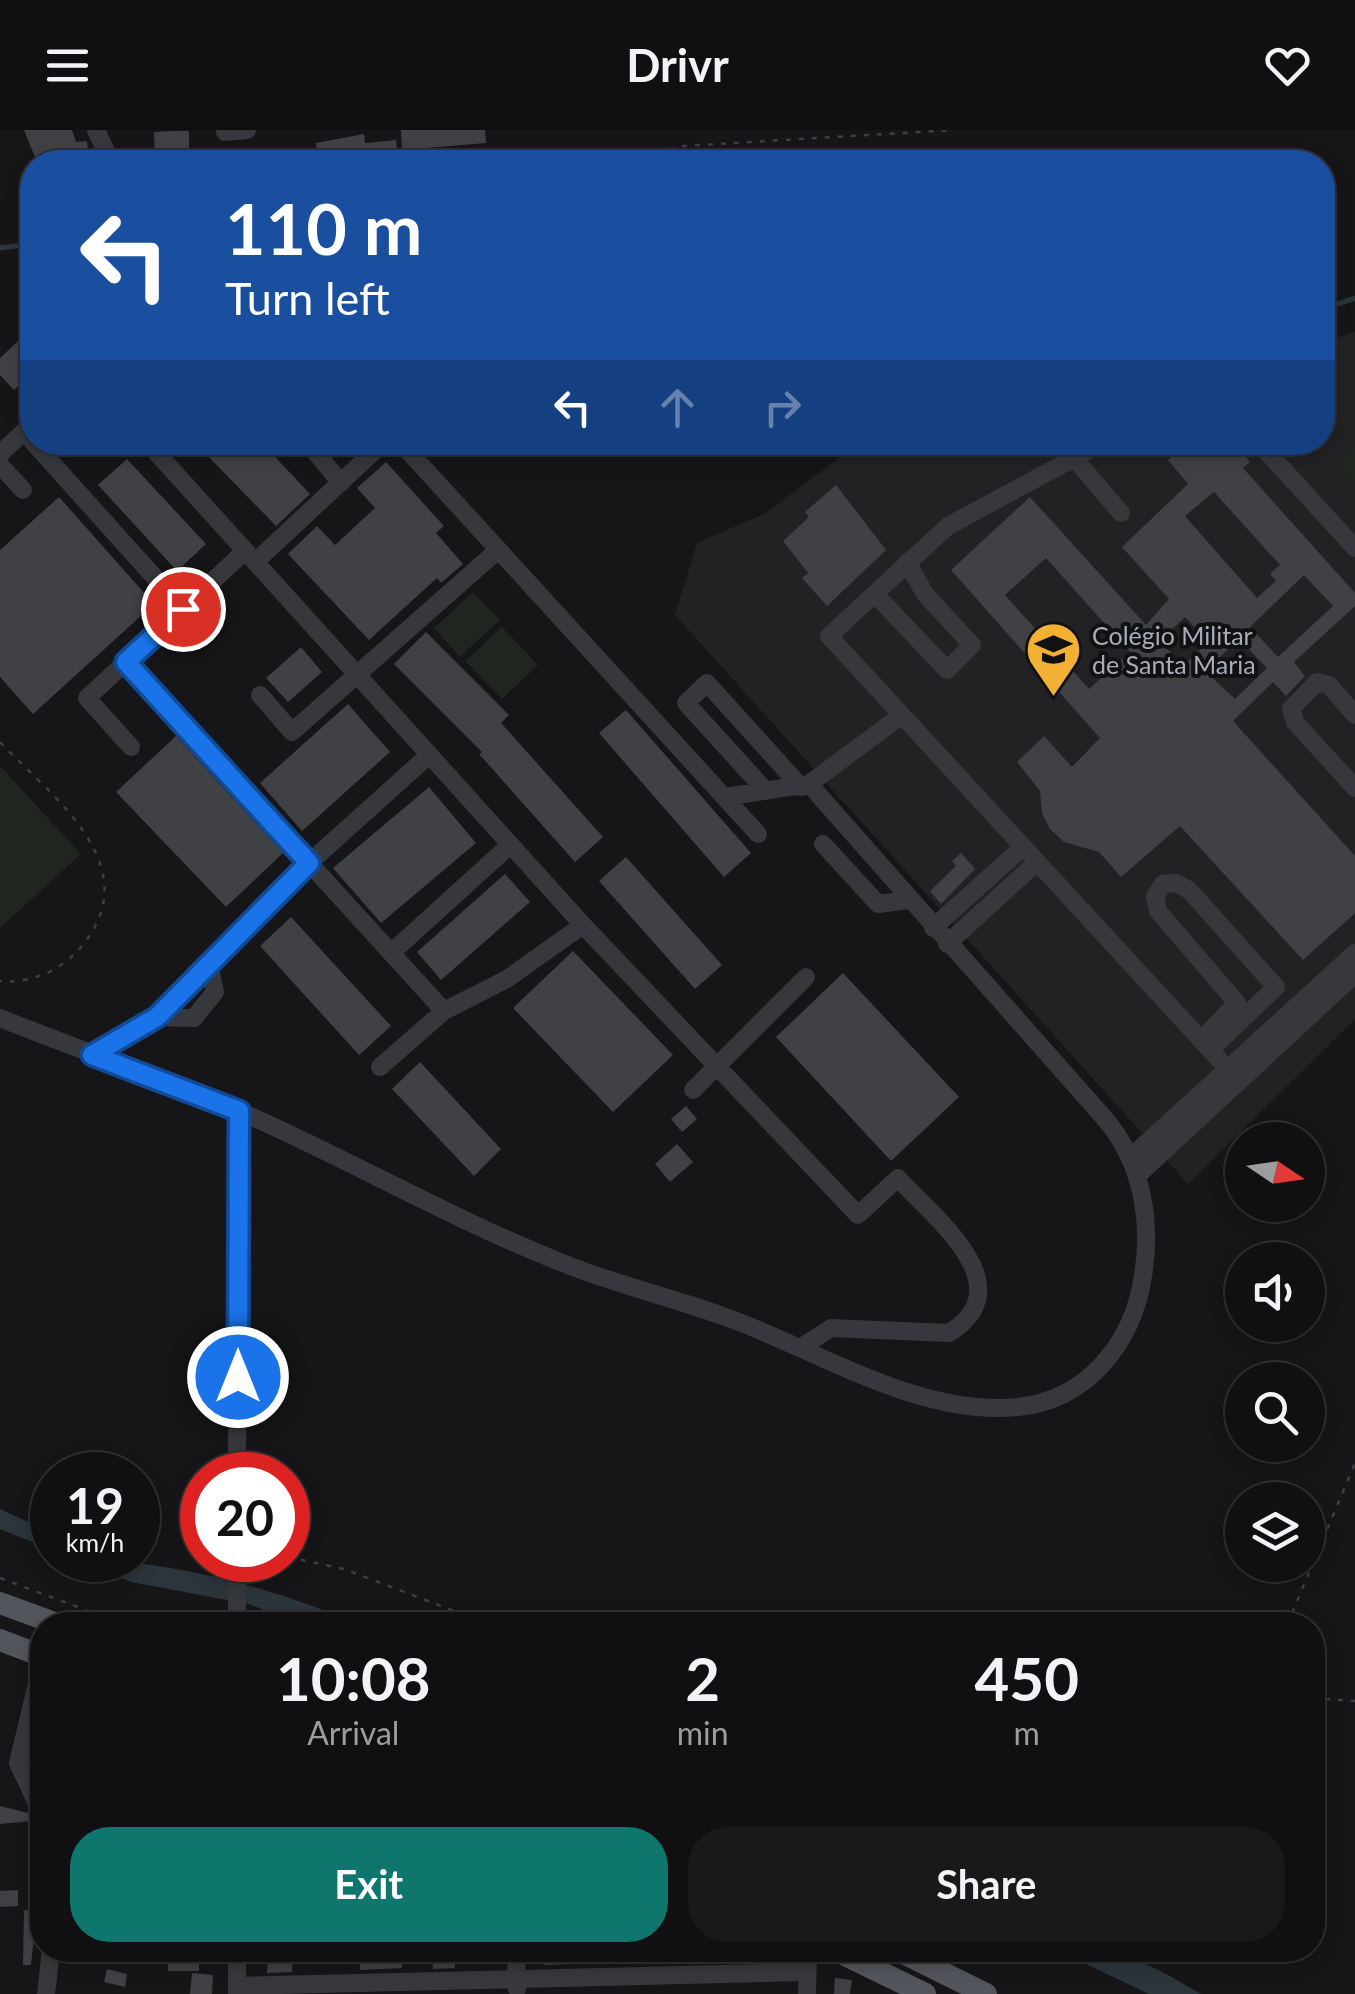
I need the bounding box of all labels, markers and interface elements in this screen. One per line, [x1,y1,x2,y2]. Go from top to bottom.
icon: menu [40,38,95,93]
text: Drivr [626,38,729,92]
icon: heart [1260,38,1315,93]
text: 110 m [225,186,422,270]
icon: left [60,190,190,320]
text: Turn left [225,271,390,325]
icon: left [545,380,600,435]
icon: ahead [650,380,705,435]
icon: right [755,380,810,435]
pin [141,567,226,652]
icon: arrive [156,582,211,637]
school or university icon: Colégio Militar de Santa Maria [1023,619,1083,698]
place label: Colégio Militar de Santa Maria [1092,620,1256,679]
north arrow [1225,1122,1325,1222]
map controls [1225,1122,1325,1582]
button: sound [1225,1242,1325,1342]
position arrow [186,1325,290,1429]
button: search [1225,1362,1325,1462]
speed limit sign: 20 [180,1452,310,1582]
text: 19 [66,1475,124,1535]
button: layers [1225,1482,1325,1582]
text: km/h [66,1527,124,1557]
text: 10:08 [276,1642,431,1714]
text: 2 [685,1642,720,1714]
text: 450 [975,1642,1079,1714]
text: Arrival [307,1713,399,1752]
text: min [677,1713,729,1752]
text: m [1014,1713,1040,1752]
button: Exit [70,1827,668,1942]
button: Share [688,1827,1285,1942]

